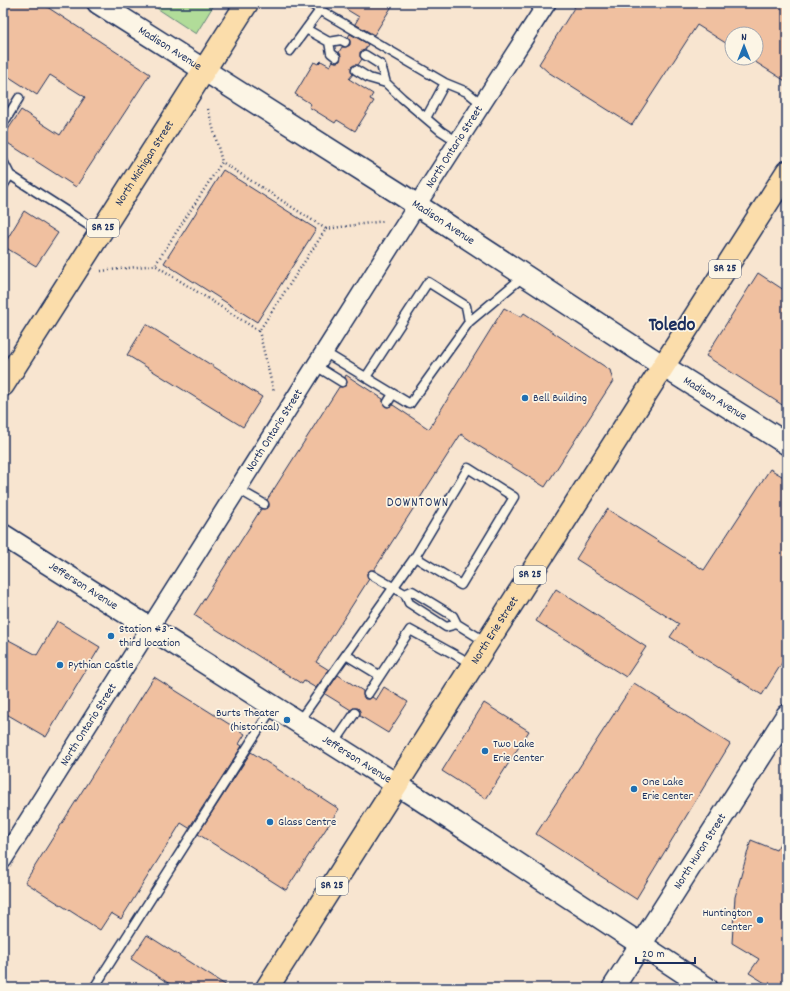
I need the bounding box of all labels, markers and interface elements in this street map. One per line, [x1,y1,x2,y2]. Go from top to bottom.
street label: Madison Avenue [135,22,205,75]
north arrow [724,26,764,66]
text: N [741,30,747,46]
street label: North Ontario Street [422,102,488,191]
street label: North Michigan Street [111,117,179,209]
street label: Madison Avenue [408,195,478,249]
road number: SR 25 [87,219,119,237]
road number: SR 25 [709,260,741,278]
district label: Toledo [649,312,696,340]
street label: Madison Avenue [680,372,750,425]
street label: North Ontario Street [242,385,307,475]
place label: Bell Building [533,390,587,407]
marker: Bell Building [520,393,530,403]
district label: DOWNTOWN [387,494,449,513]
street label: Jefferson Avenue [45,558,121,614]
road number: SR 25 [514,566,546,584]
street label: North Erie Street [467,593,523,668]
place label: Station #3 - third location [119,621,181,652]
marker: Station #3 - third location [106,631,116,641]
place label: Pythian Castle [68,657,134,674]
marker: Pythian Castle [55,660,65,670]
street label: North Ontario Street [56,680,121,769]
place label: Burts Theater (historical) [216,705,280,736]
marker: Burts Theater (historical) [282,715,292,725]
street label: Jefferson Avenue [319,731,395,788]
place label: Two Lake Erie Center [493,736,545,767]
marker: Two Lake Erie Center [480,746,490,756]
place label: One Lake Erie Center [642,774,694,805]
marker: One Lake Erie Center [629,784,639,794]
street label: North Huron Street [670,810,731,893]
place label: Glass Centre [278,814,336,831]
marker: Glass Centre [265,817,275,827]
road number: SR 25 [316,877,348,895]
place label: Huntington Center [702,905,753,936]
marker: Huntington Center [755,915,765,925]
scale bar [636,939,695,965]
text: 20 m [642,946,665,963]

